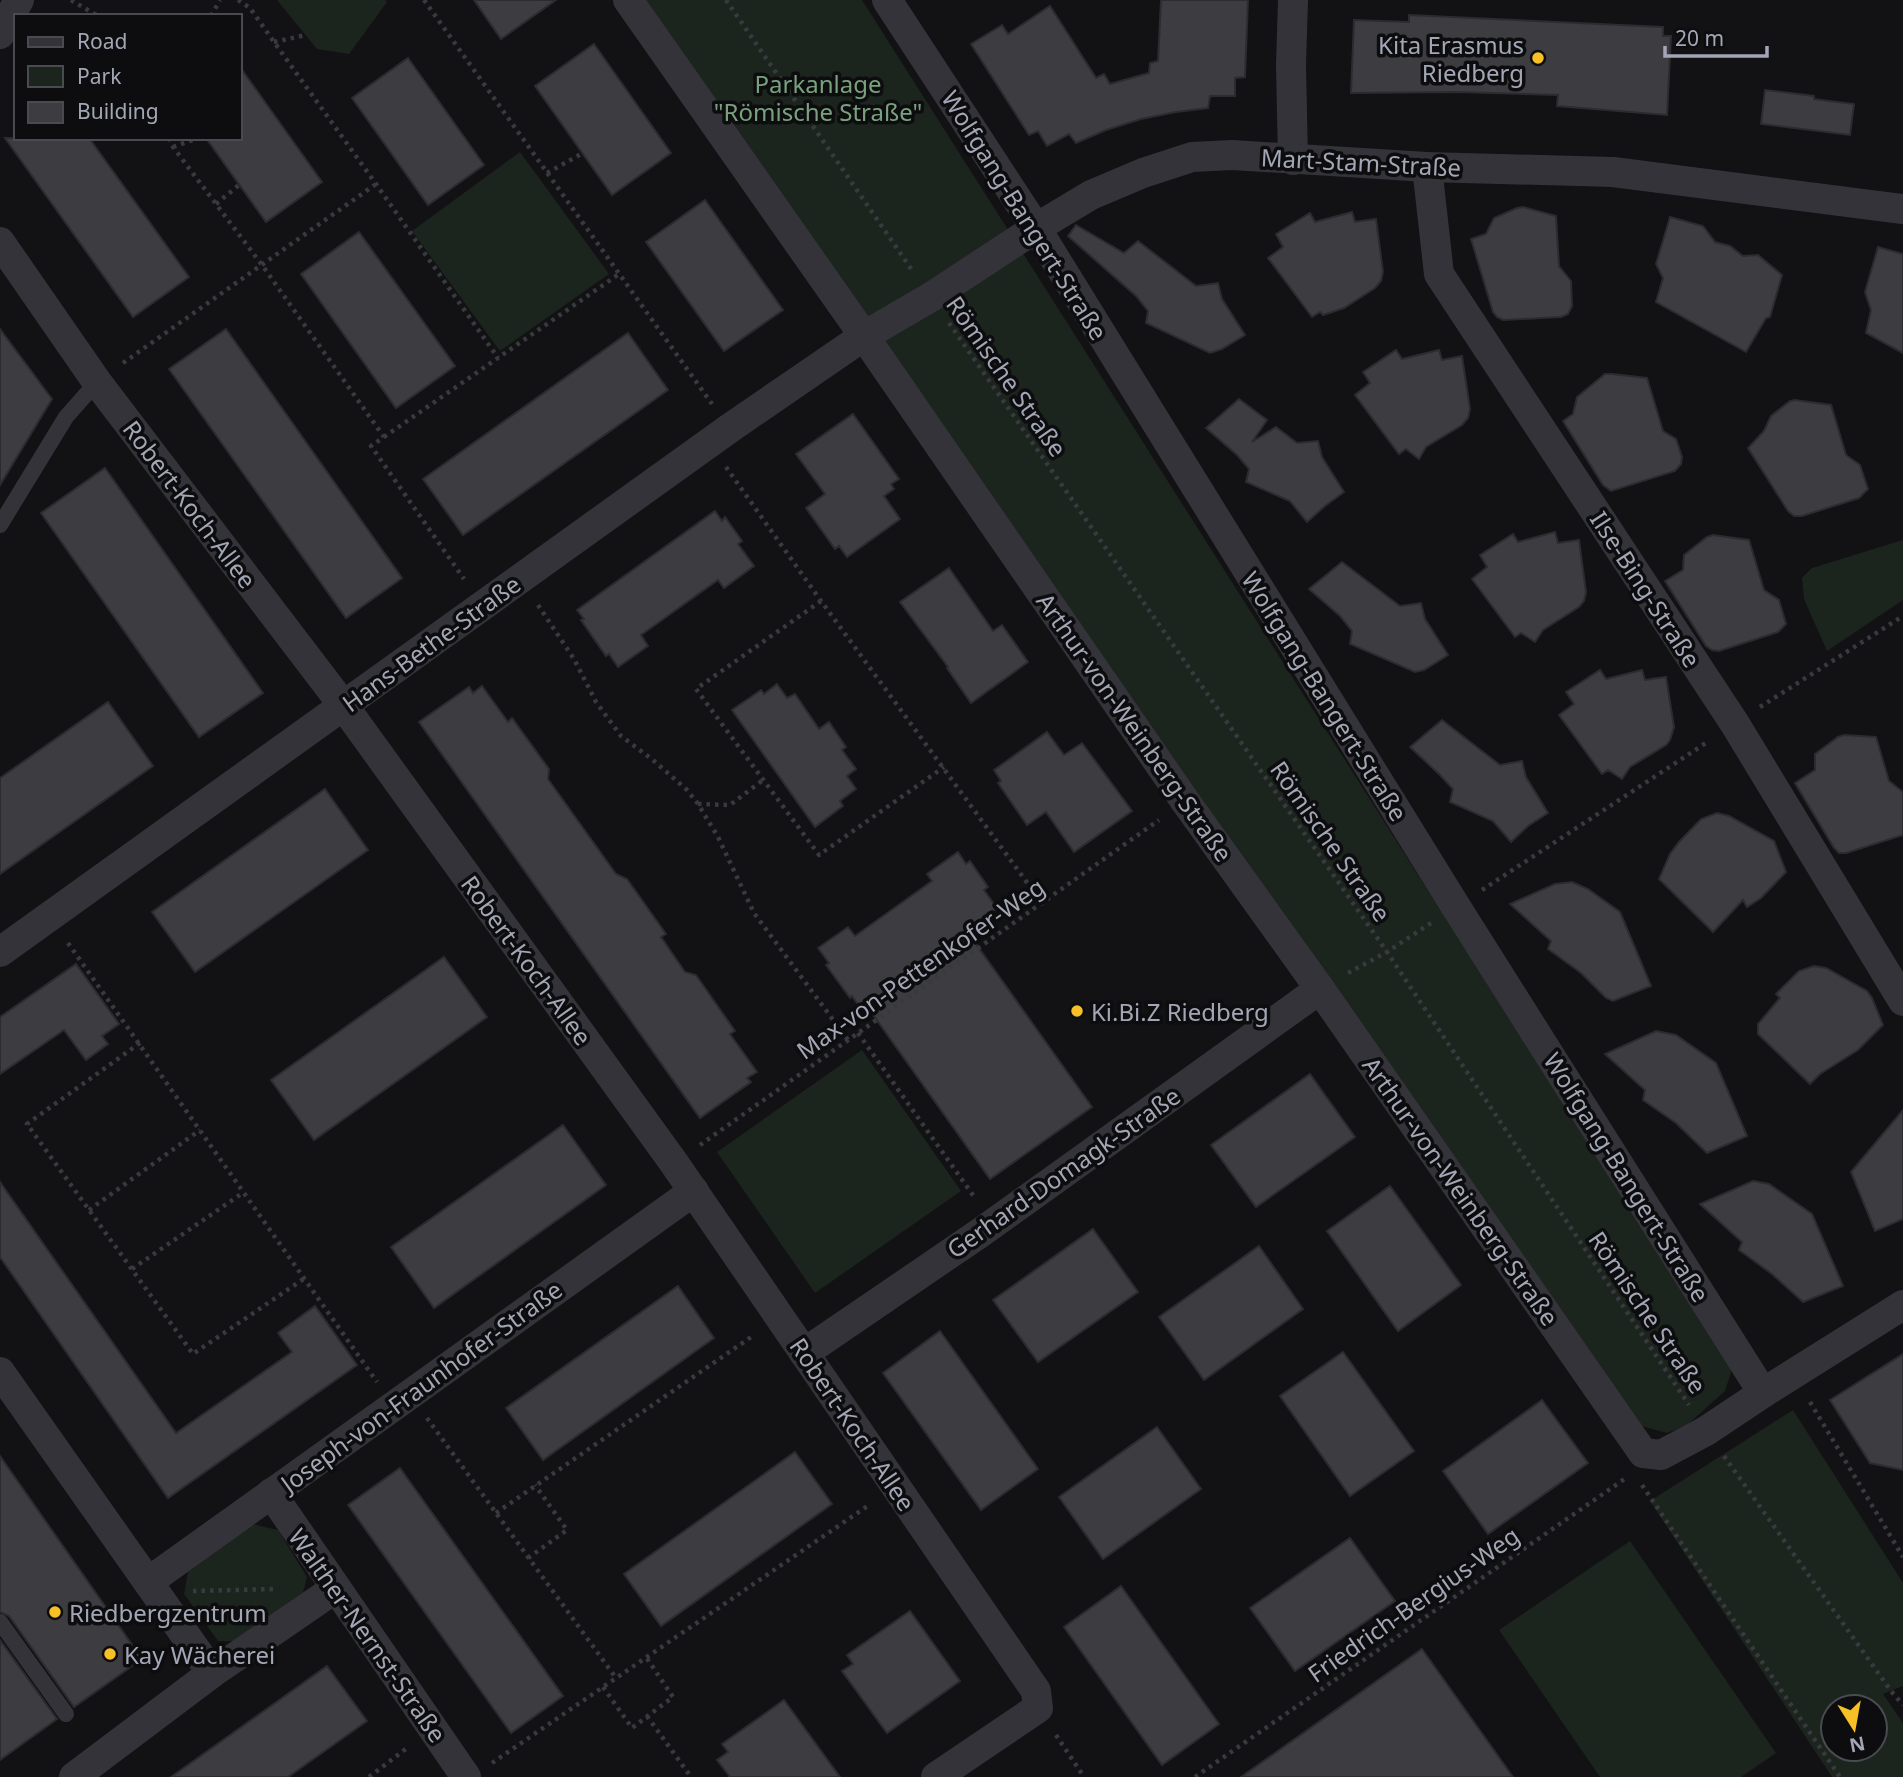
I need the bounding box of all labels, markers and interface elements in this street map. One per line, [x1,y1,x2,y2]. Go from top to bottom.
legend [14,14,242,140]
scale bar [1665,14,1766,58]
text: 20 m [1675,24,1724,52]
text: Road [77,27,127,55]
place label: Kita Erasmus Riedberg [1378,28,1524,89]
marker: Kita Erasmus Riedberg [1530,50,1546,66]
text: Park [77,62,122,90]
park label: Parkanlage "Römische Straße" [714,67,922,128]
street label: Wolfgang-Bangert-Straße [935,84,1115,346]
text: Building [77,97,159,125]
street label: Mart-Stam-Straße [1260,140,1462,184]
street label: Römische Straße [939,289,1075,463]
street label: Robert-Koch-Allee [116,413,264,595]
street label: Ilse-Bing-Straße [1583,505,1709,673]
street label: Wolfgang-Bangert-Straße [1235,565,1415,827]
street label: Hans-Bethe-Straße [335,567,527,719]
street label: Arthur-von-Weinberg-Straße [1029,586,1241,868]
street label: Römische Straße [1263,754,1399,928]
street label: Robert-Koch-Allee [454,868,600,1052]
street label: Max-von-Pettenkofer-Weg [789,870,1051,1066]
place label: Ki.Bi.Z Riedberg [1091,995,1269,1028]
marker: Ki.Bi.Z Riedberg [1069,1003,1085,1019]
street label: Wolfgang-Bangert-Straße [1537,1046,1717,1308]
street label: Arthur-von-Weinberg-Straße [1355,1050,1567,1332]
street label: Gerhard-Domagk-Straße [940,1079,1186,1265]
street label: Römische Straße [1581,1224,1715,1400]
street label: Joseph-von-Fraunhofer-Straße [272,1273,568,1500]
street label: Robert-Koch-Allee [783,1331,923,1517]
street label: Friedrich-Bergius-Weg [1301,1519,1525,1689]
street label: Walther-Nernst-Straße [282,1522,454,1748]
place label: Riedbergzentrum [69,1596,267,1629]
marker: Riedbergzentrum [47,1604,63,1620]
place label: Kay Wächerei [124,1638,275,1671]
marker: Kay Wächerei [102,1646,118,1662]
north arrow [1819,1693,1889,1763]
text: N [1847,1730,1867,1759]

